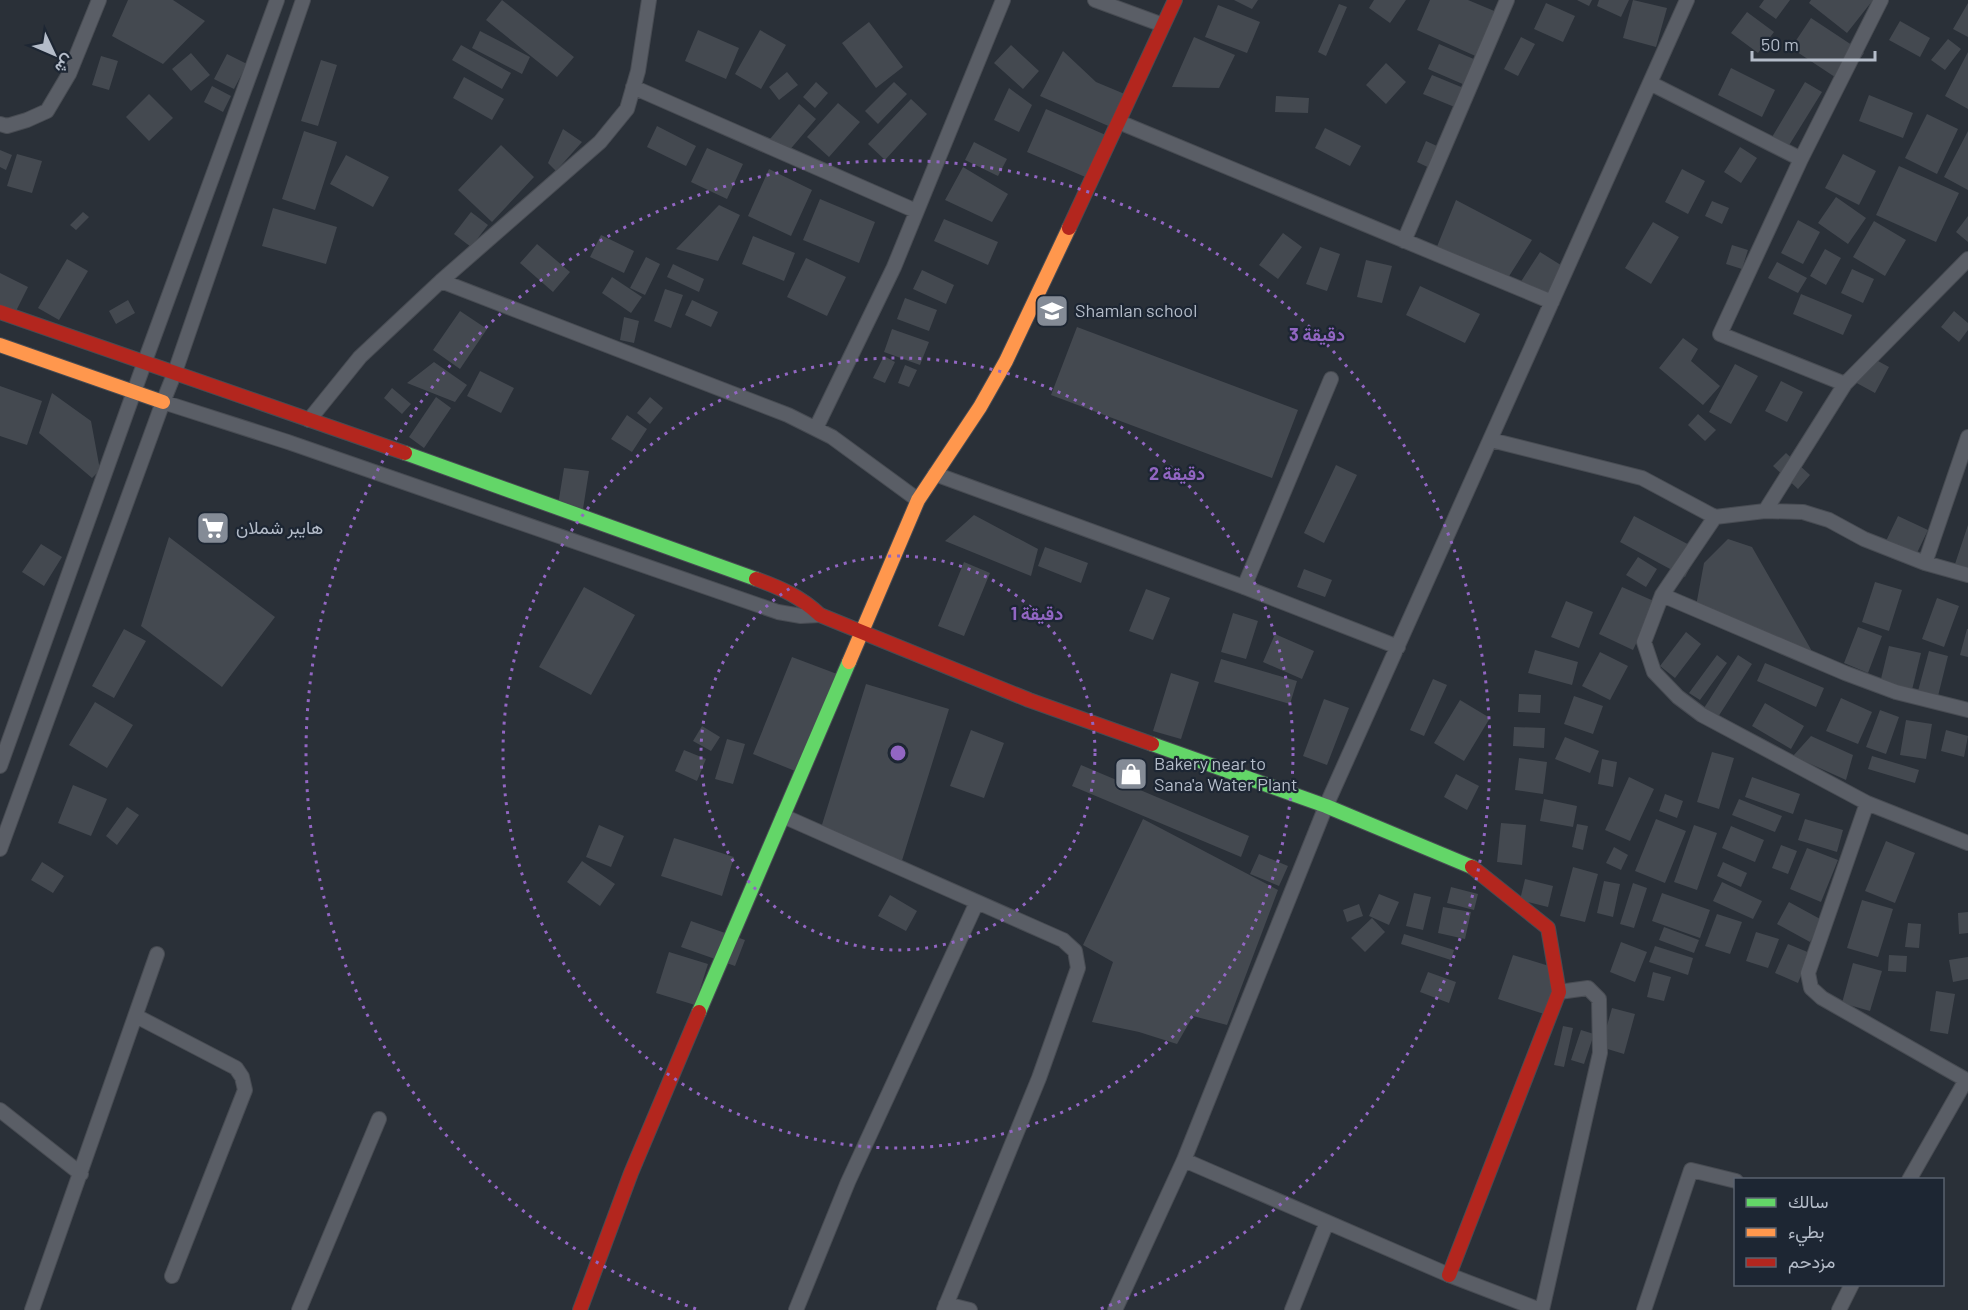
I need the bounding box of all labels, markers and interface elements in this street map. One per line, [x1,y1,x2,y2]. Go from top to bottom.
north arrow [24,24,84,84]
scale bar [1752,24,1875,62]
text: 50 m [1761,33,1799,55]
text: ش [51,51,79,78]
school or university icon: Shamlan school [1034,293,1070,329]
place label: Shamlan school [1075,299,1197,321]
text: 3 دقيقة [1289,323,1345,346]
text: 2 دقيقة [1149,462,1205,485]
supermarket icon: هايبر شملان [195,510,231,546]
place label: هايبر شملان [236,516,323,539]
text: 1 دقيقة [1011,602,1063,625]
centre of rings [888,743,908,763]
place label: Bakery near to Sana'a Water Plant [1154,752,1298,795]
shop icon: Bakery near to Sana'a Water Plant [1113,756,1149,792]
legend [1734,1178,1944,1286]
text: سالك [1788,1190,1828,1212]
text: بطيء [1788,1220,1824,1247]
text: مزدحم [1788,1250,1835,1274]

